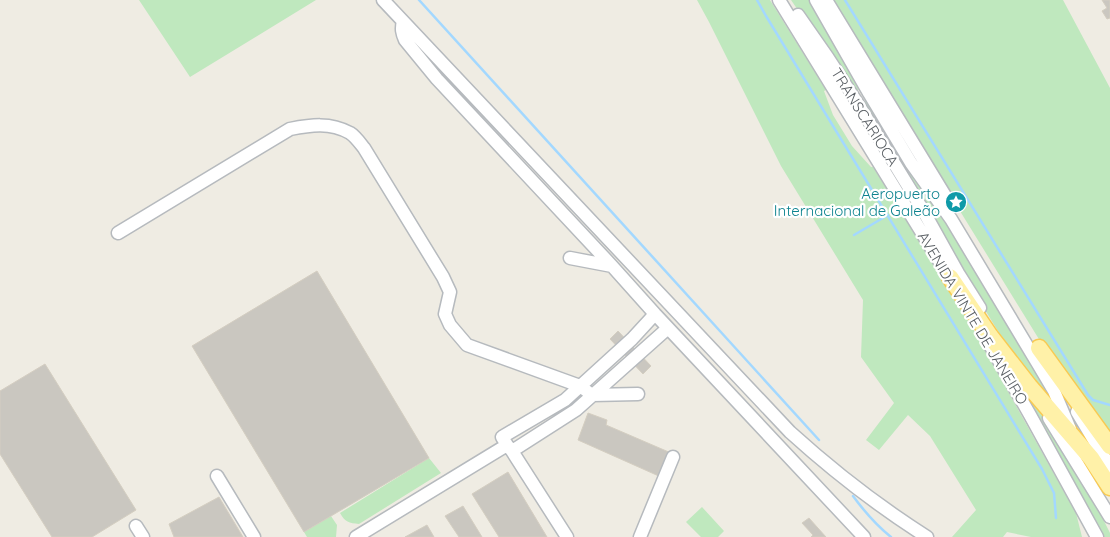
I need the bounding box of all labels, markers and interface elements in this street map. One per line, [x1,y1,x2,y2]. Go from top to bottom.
street label: TRANSCARIOCA [827,64,903,170]
place label: Aeropuerto Internacional de Galeão [774,184,940,220]
place icon: Aeropuerto Internacional de Galeão [944,190,968,214]
street label: AVENIDA VINTE DE JANEIRO [914,228,1032,408]

